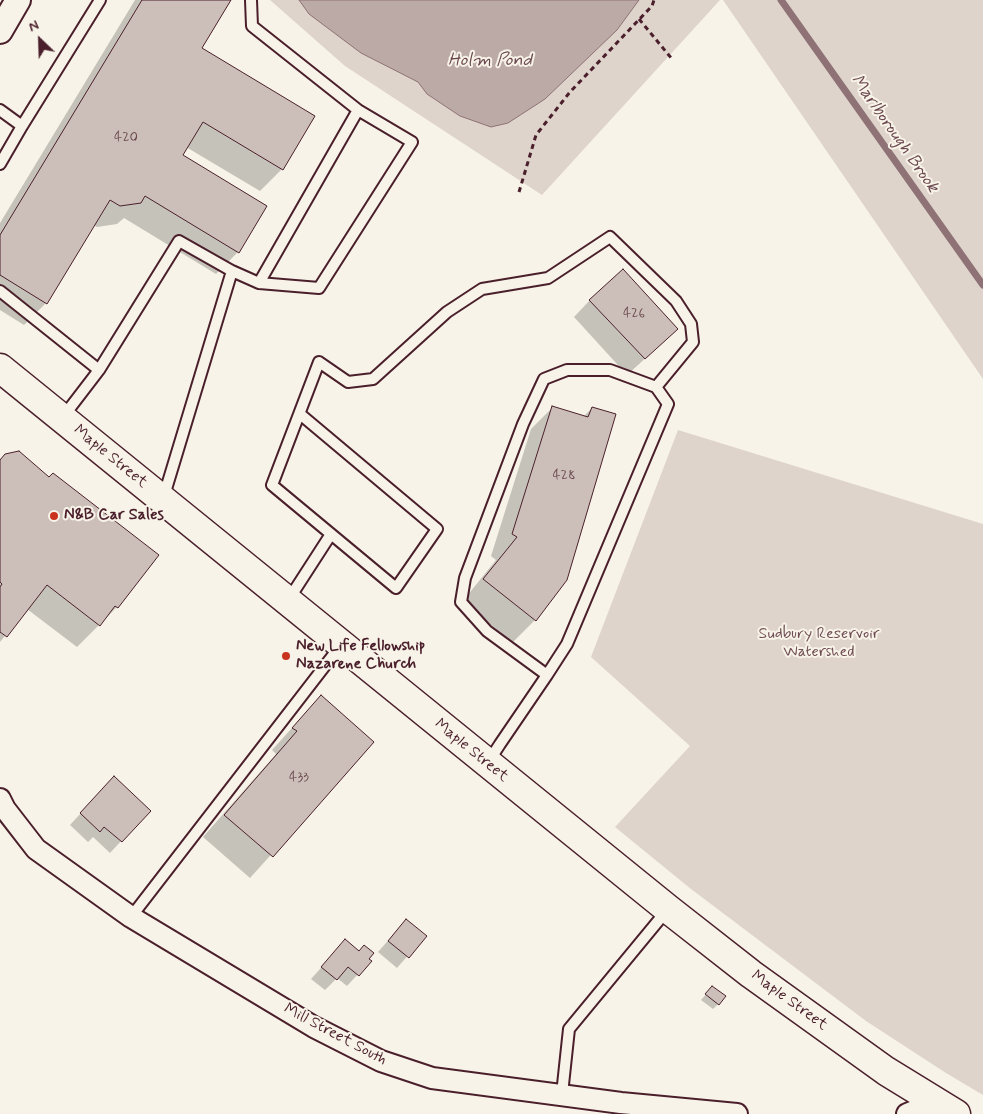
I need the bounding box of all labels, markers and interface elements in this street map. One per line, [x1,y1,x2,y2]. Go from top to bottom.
north arrow [15,15,65,65]
text: N [26,16,42,36]
water label: Holm Pond [448,50,532,72]
water label: Marlborough Brook [845,71,943,197]
house number: 420 [114,130,138,146]
house number: 426 [623,306,645,322]
street label: Maple Street [69,421,151,493]
house number: 428 [552,468,576,484]
place label: N&B Car Sales [64,506,164,526]
marker: N&B Car Sales [48,510,60,522]
park label: Sudbury Reservoir Watershed [759,625,879,663]
place label: New Life Fellowship Nazarene Church [296,637,425,675]
marker: New Life Fellowship Nazarene Church [280,650,292,662]
street label: Maple Street [430,715,512,787]
house number: 433 [289,770,309,786]
street label: Maple Street [747,967,831,1035]
street label: Mill Street South [280,1000,390,1070]

